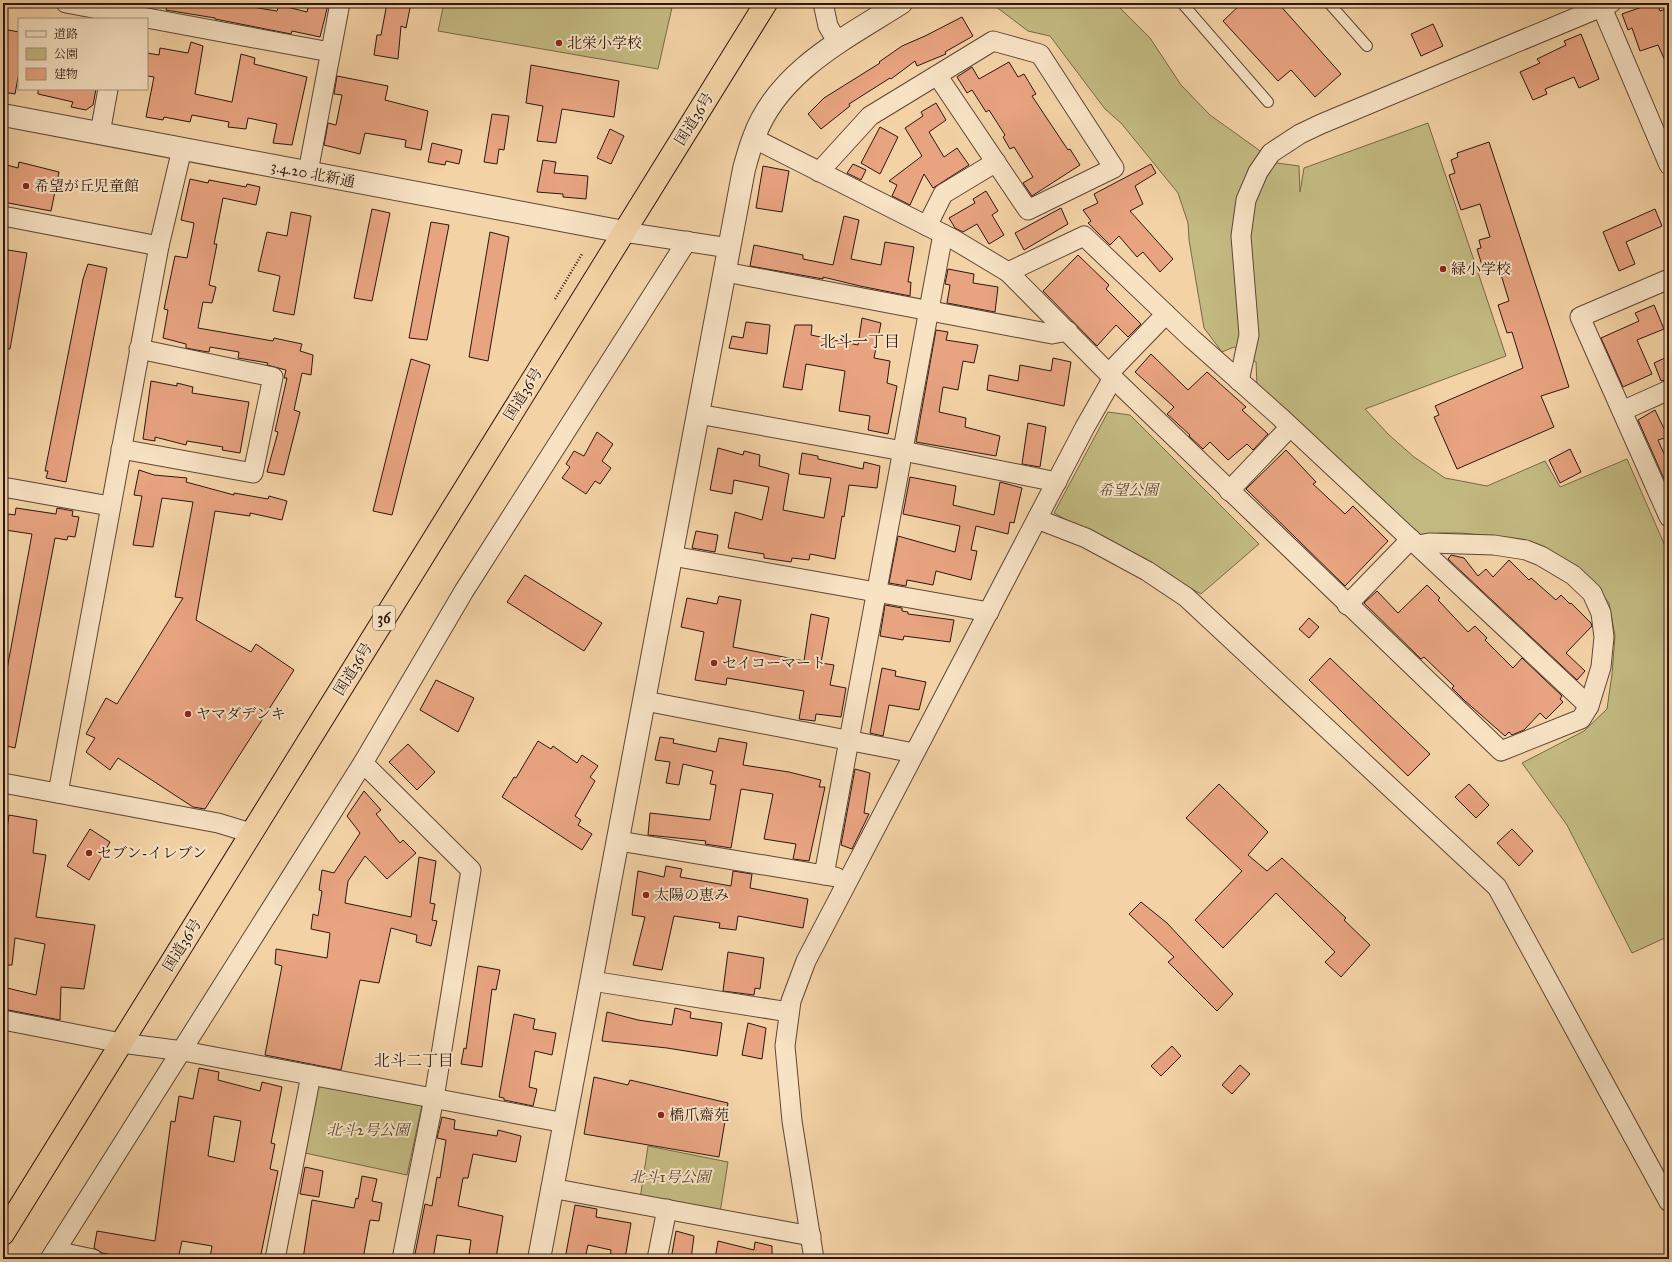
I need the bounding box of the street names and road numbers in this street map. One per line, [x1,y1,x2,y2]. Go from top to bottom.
street label: 国道36号 [671,89,717,149]
street label: 3.4.20 北新通 [269,157,357,191]
street label: 国道36号 [500,364,546,424]
road number: 36 [373,606,395,630]
street label: 国道36号 [330,639,376,699]
street label: 国道36号 [159,915,205,975]

